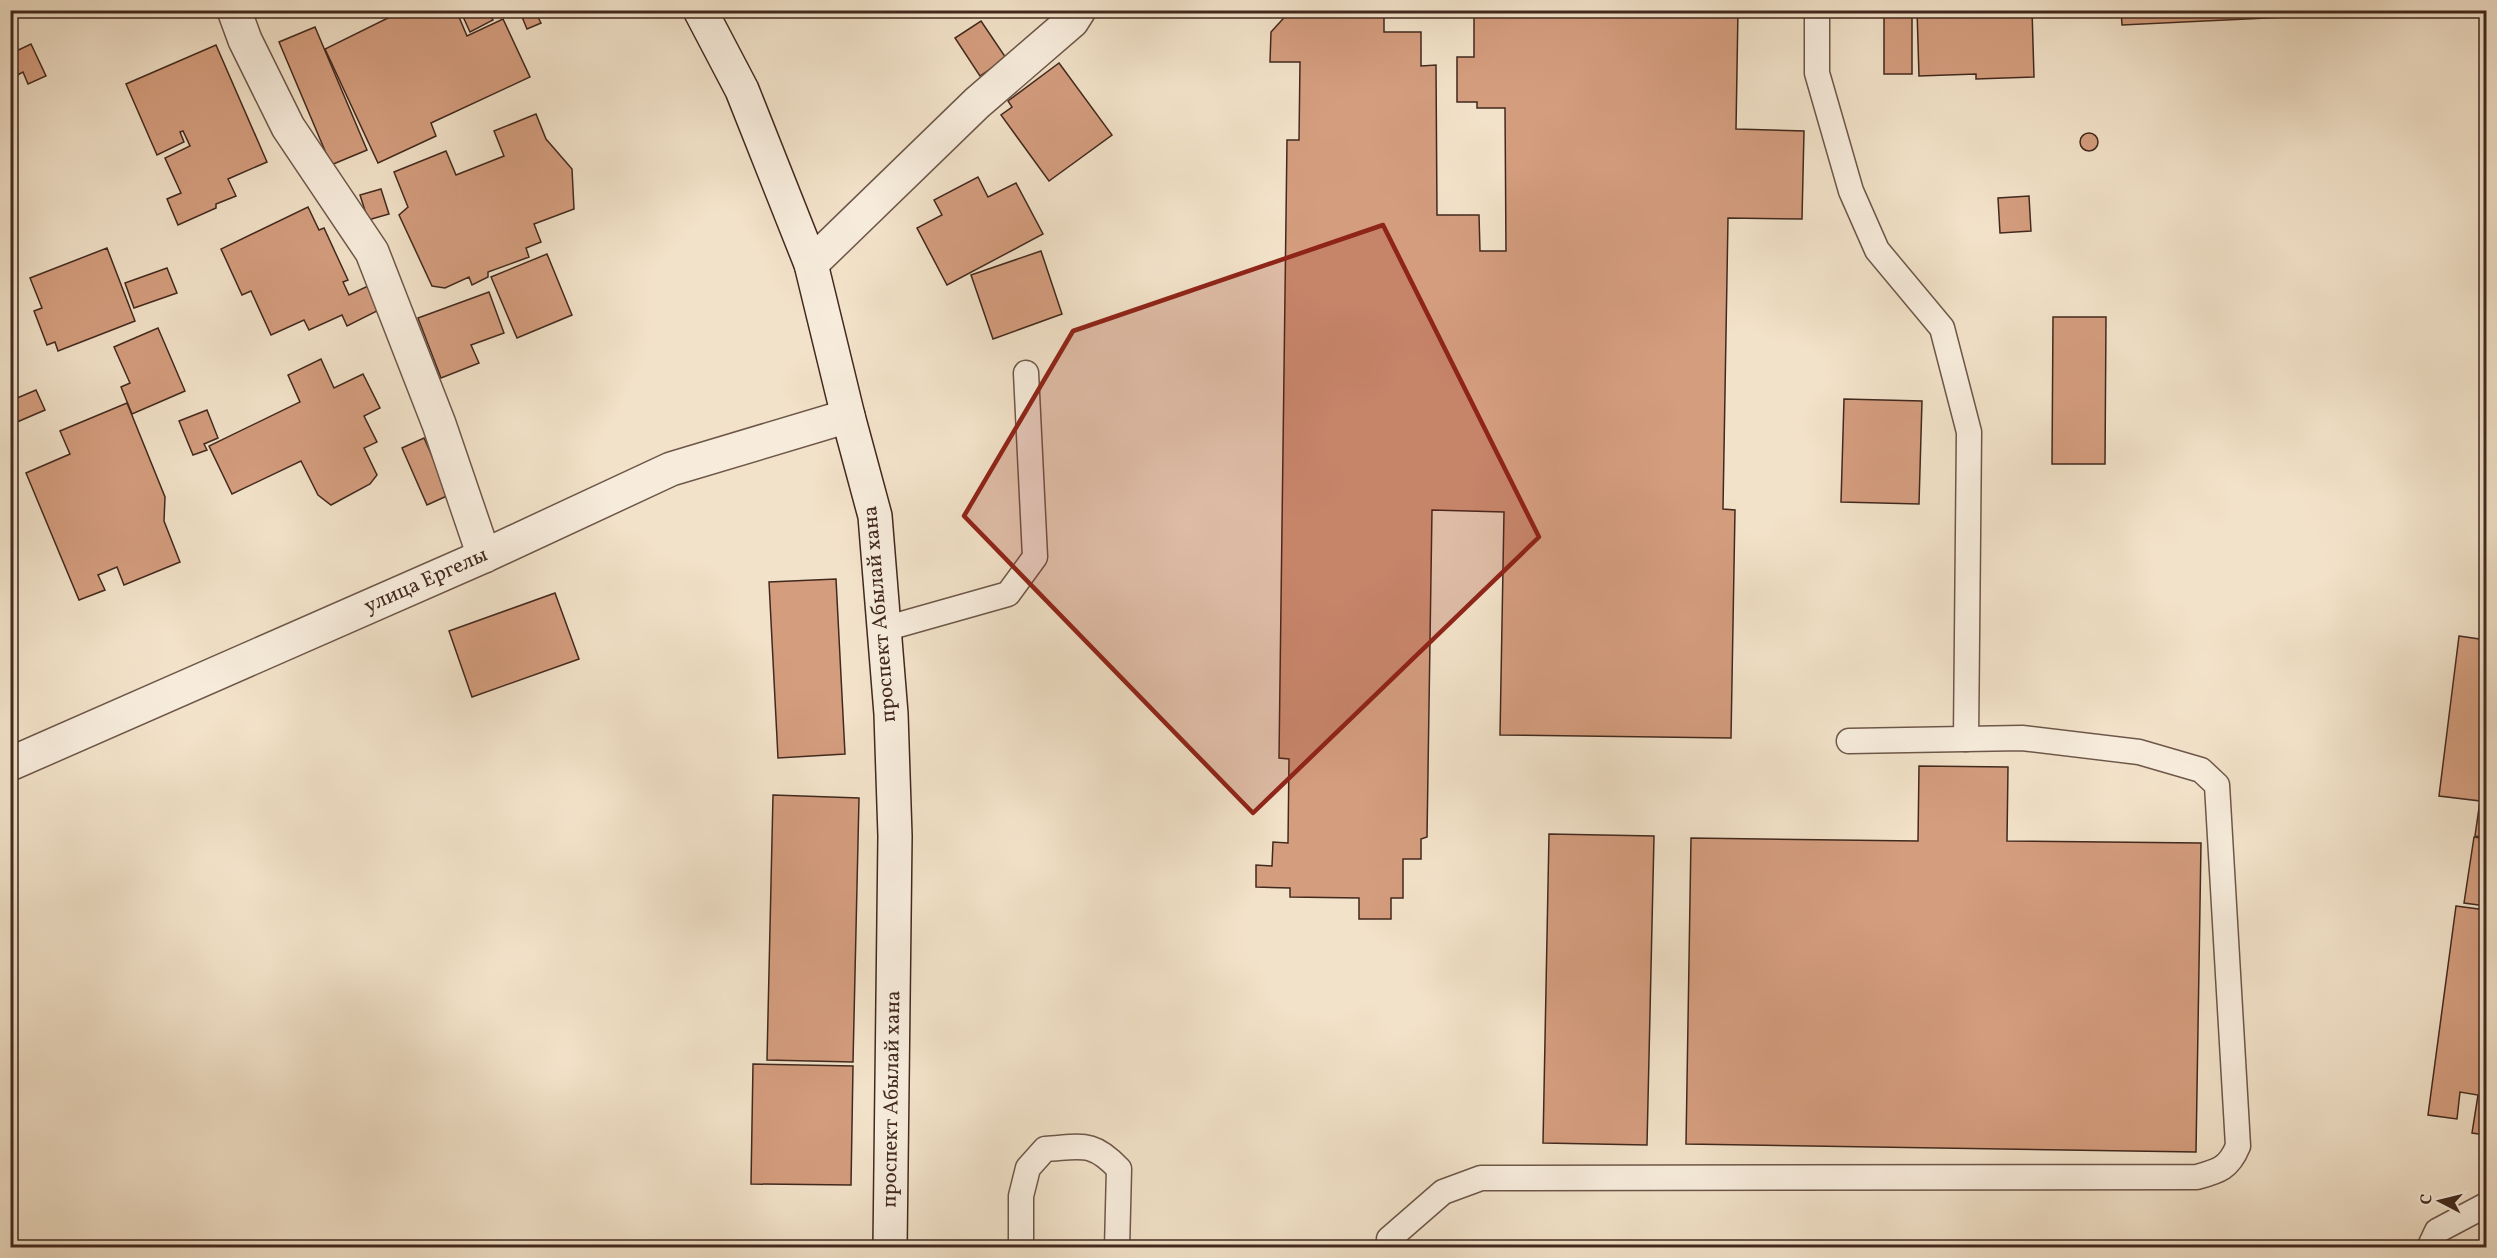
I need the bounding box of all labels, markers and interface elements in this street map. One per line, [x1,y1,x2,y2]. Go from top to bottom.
street label: проспект Абылай хана [856,505,904,723]
street label: улица Ергелы [360,541,493,621]
street label: проспект Абылай хана [876,990,908,1208]
north arrow [2410,1171,2470,1231]
text: С [2416,1193,2439,1206]

